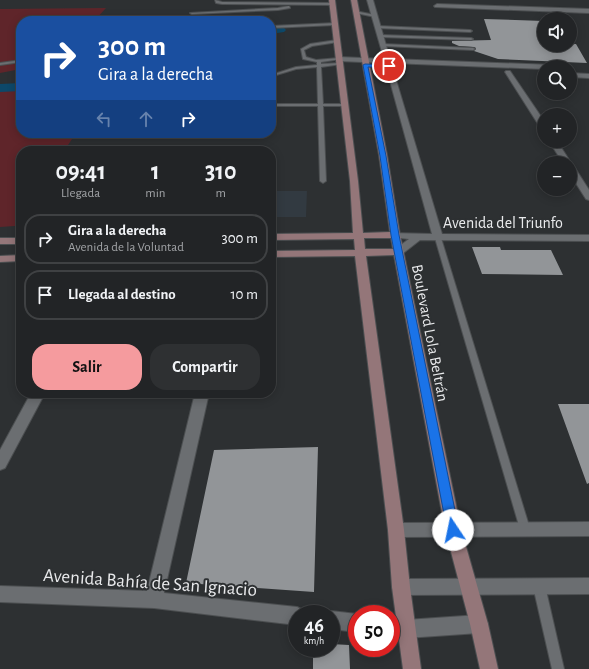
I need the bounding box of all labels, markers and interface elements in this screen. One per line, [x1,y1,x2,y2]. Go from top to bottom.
map controls [537,12,577,196]
button: sound [537,12,577,52]
icon: right [32,32,84,84]
text: 300 m [98,33,166,61]
pin [372,49,406,83]
icon: arrive [378,55,400,77]
button: search [537,60,577,100]
text: Gira a la derecha [98,66,213,84]
icon: left [93,108,115,130]
icon: ahead [135,108,157,130]
icon: right [177,108,199,130]
button: + [537,108,577,148]
button: − [537,156,577,196]
text: 09:41 [55,160,106,184]
text: 1 [151,160,160,184]
text: 310 [205,160,236,184]
text: Llegada [61,187,100,200]
text: min [145,187,166,200]
text: m [216,187,226,200]
street label: Avenida del Triunfo [443,215,563,231]
text: Gira a la derecha [68,223,167,238]
icon: right [34,228,56,250]
text: 300 m [222,231,258,246]
text: Avenida de la Voluntad [68,241,184,254]
street label: Boulevard Lola Beltrán [409,263,451,403]
icon: arrive [34,284,56,306]
text: Llegada al destino [68,287,176,302]
text: 10 m [230,287,258,302]
button: Salir [32,344,142,390]
button: Compartir [150,344,260,390]
position arrow [432,509,474,551]
street label: Avenida Bahía de San Ignacio [42,566,258,600]
speed limit sign: 50 [348,605,400,657]
text: 46 [304,616,324,636]
text: km/h [304,636,324,646]

